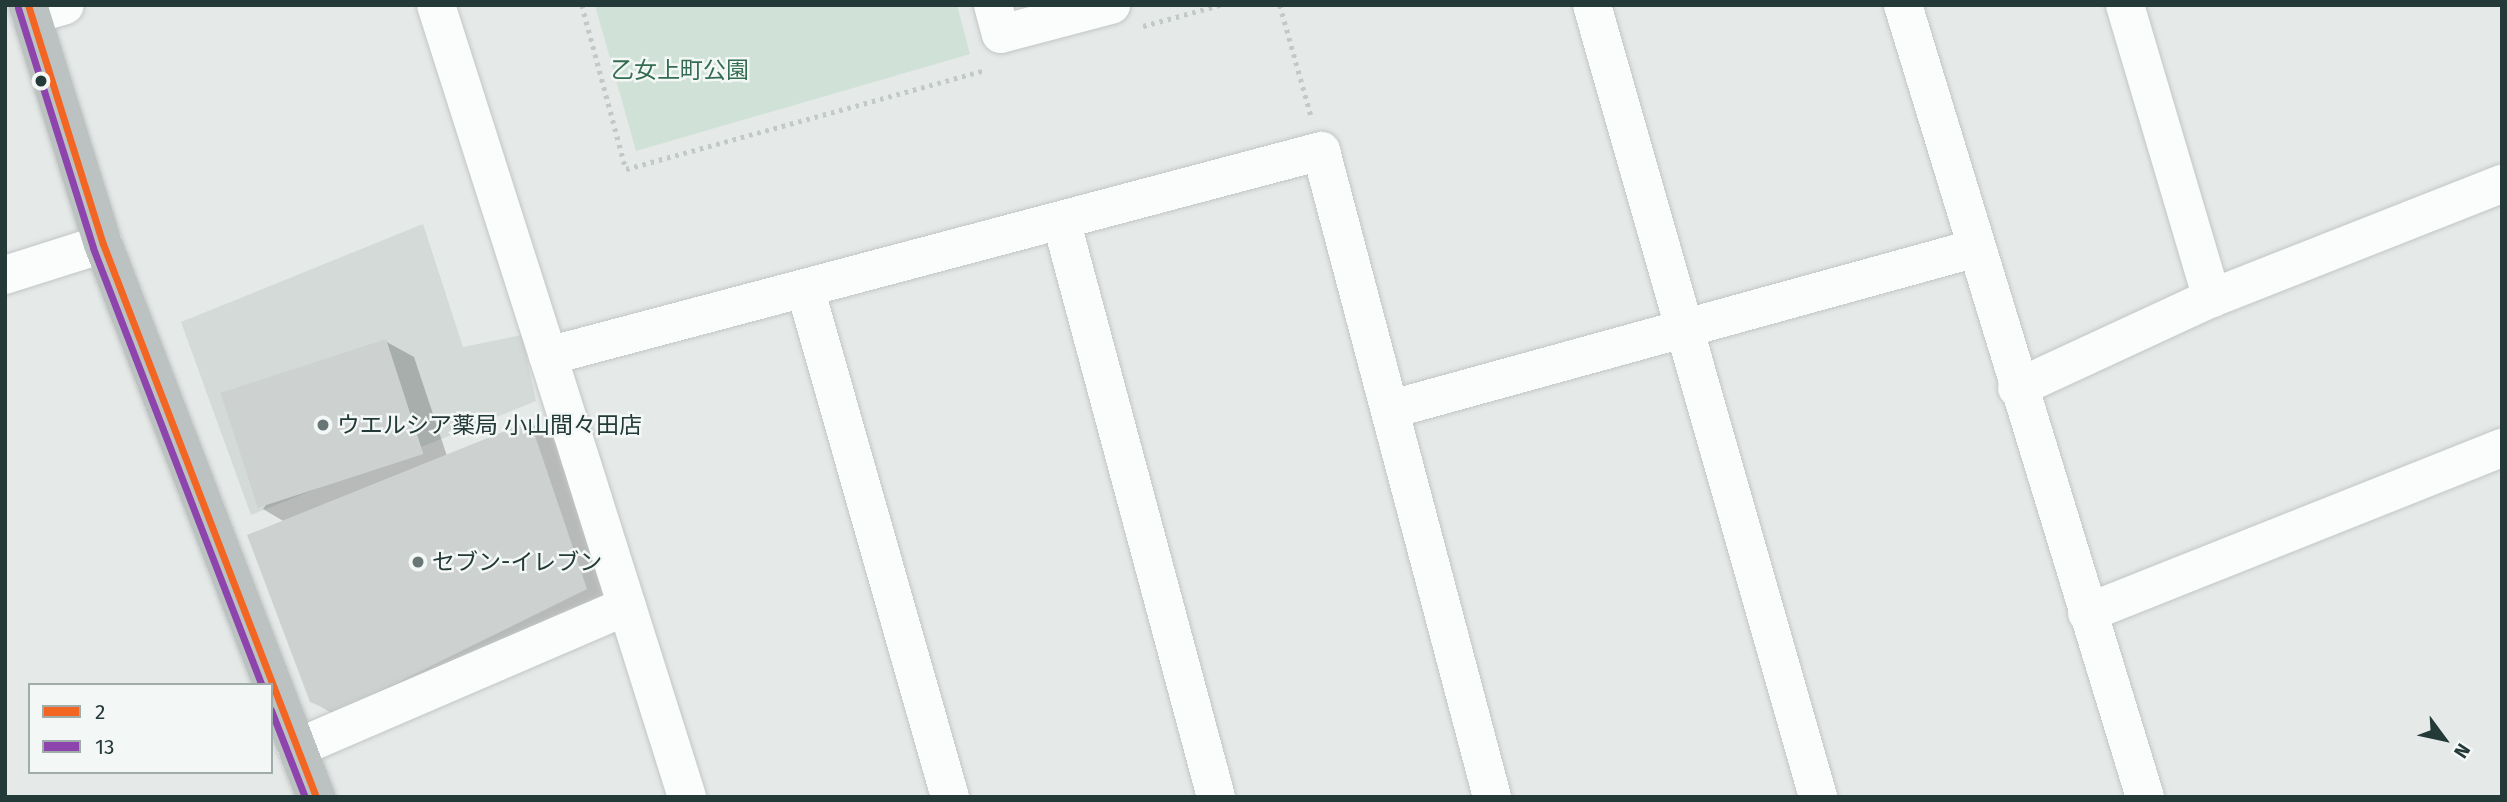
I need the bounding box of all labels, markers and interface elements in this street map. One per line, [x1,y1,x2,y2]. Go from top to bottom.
park label: 乙女上町公園 [611,56,749,84]
unlabelled marker [34,74,48,88]
place label: ウエルシア薬局 小山間々田店 [337,411,642,439]
marker: ウエルシア薬局 小山間々田店 [315,417,331,433]
place label: セブン-イレブン [432,548,602,576]
marker: セブン-イレブン [410,554,426,570]
legend [28,683,273,774]
text: 2 [95,699,105,725]
north arrow [2409,704,2479,774]
text: 13 [95,734,115,760]
text: N [2449,739,2475,762]

